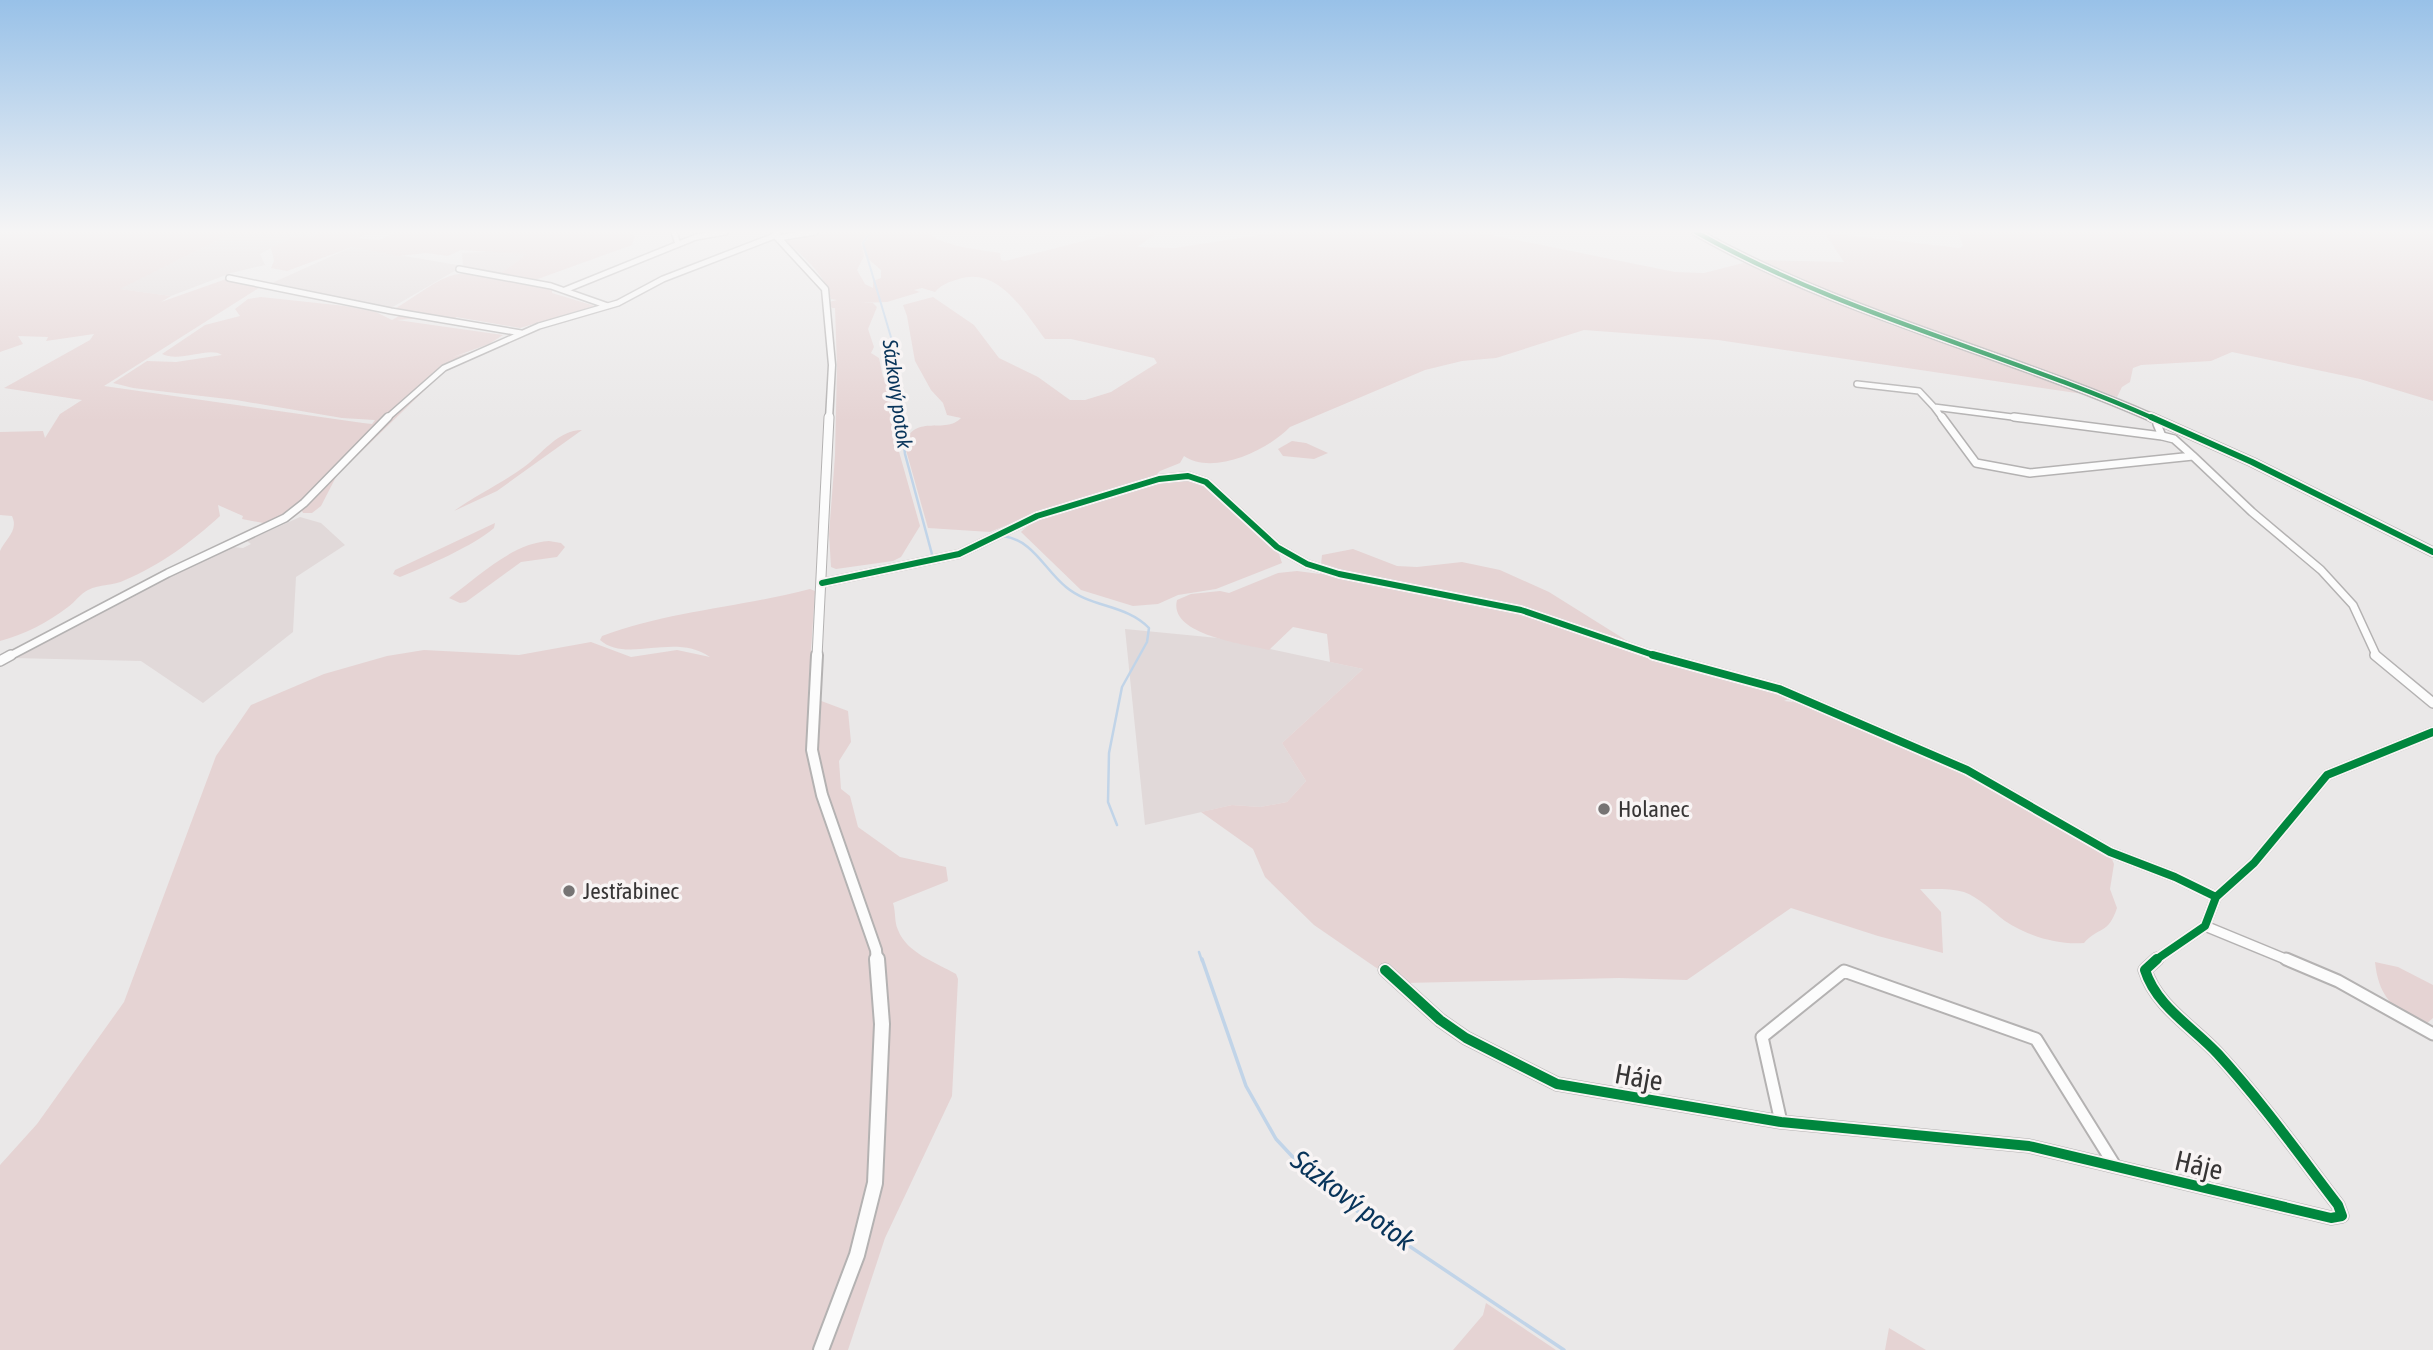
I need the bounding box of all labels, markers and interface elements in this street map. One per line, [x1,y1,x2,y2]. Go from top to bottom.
water label: Sázkový potok [878,337,918,451]
place label: Holanec [1618,796,1689,822]
marker: Holanec [1596,801,1612,817]
place label: Jestřabinec [583,878,679,904]
marker: Jestřabinec [561,883,577,899]
street label: Háje [1612,1057,1666,1097]
water label: Sázkový potok [1284,1143,1422,1257]
street label: Háje [2172,1144,2226,1186]

